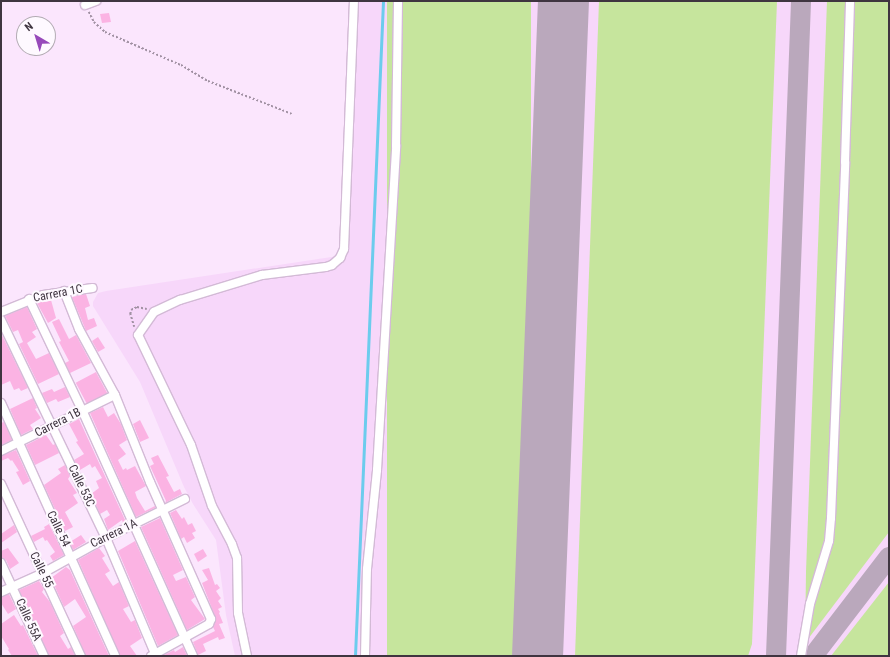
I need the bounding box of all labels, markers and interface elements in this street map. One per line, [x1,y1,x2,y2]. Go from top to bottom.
north arrow [16,16,56,56]
text: N [22,20,36,34]
street label: Carrera 1C [32,282,84,306]
street label: Carrera 1B [33,405,83,441]
street label: Calle 53C [65,463,97,509]
street label: Calle 54 [43,509,73,549]
street label: Carrera 1A [88,517,140,551]
street label: Calle 55 [26,550,56,590]
street label: Calle 55A [12,596,44,644]

